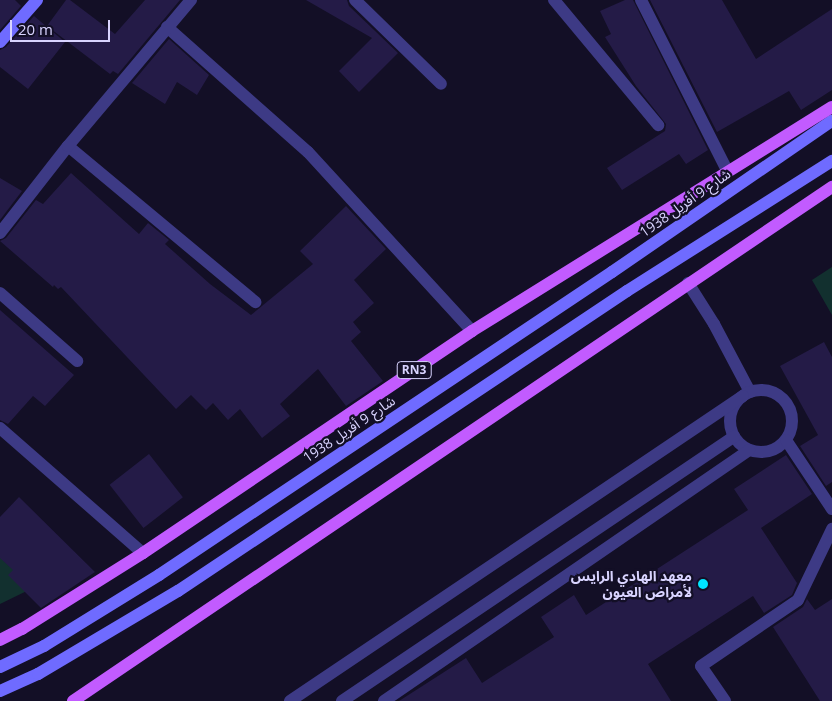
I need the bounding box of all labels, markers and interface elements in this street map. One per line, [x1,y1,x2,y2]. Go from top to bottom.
scale bar [12,10,112,42]
text: 20 m [18,19,53,39]
street label: شارع 9 أفريل 1938 [636,165,734,241]
road number: RN3 [396,360,432,380]
street label: شارع 9 أفريل 1938 [300,392,398,466]
place label: معهد الهادي الرايس لأمراض العيون [571,568,692,600]
marker: معهد الهادي الرايس لأمراض العيون [696,577,710,591]

